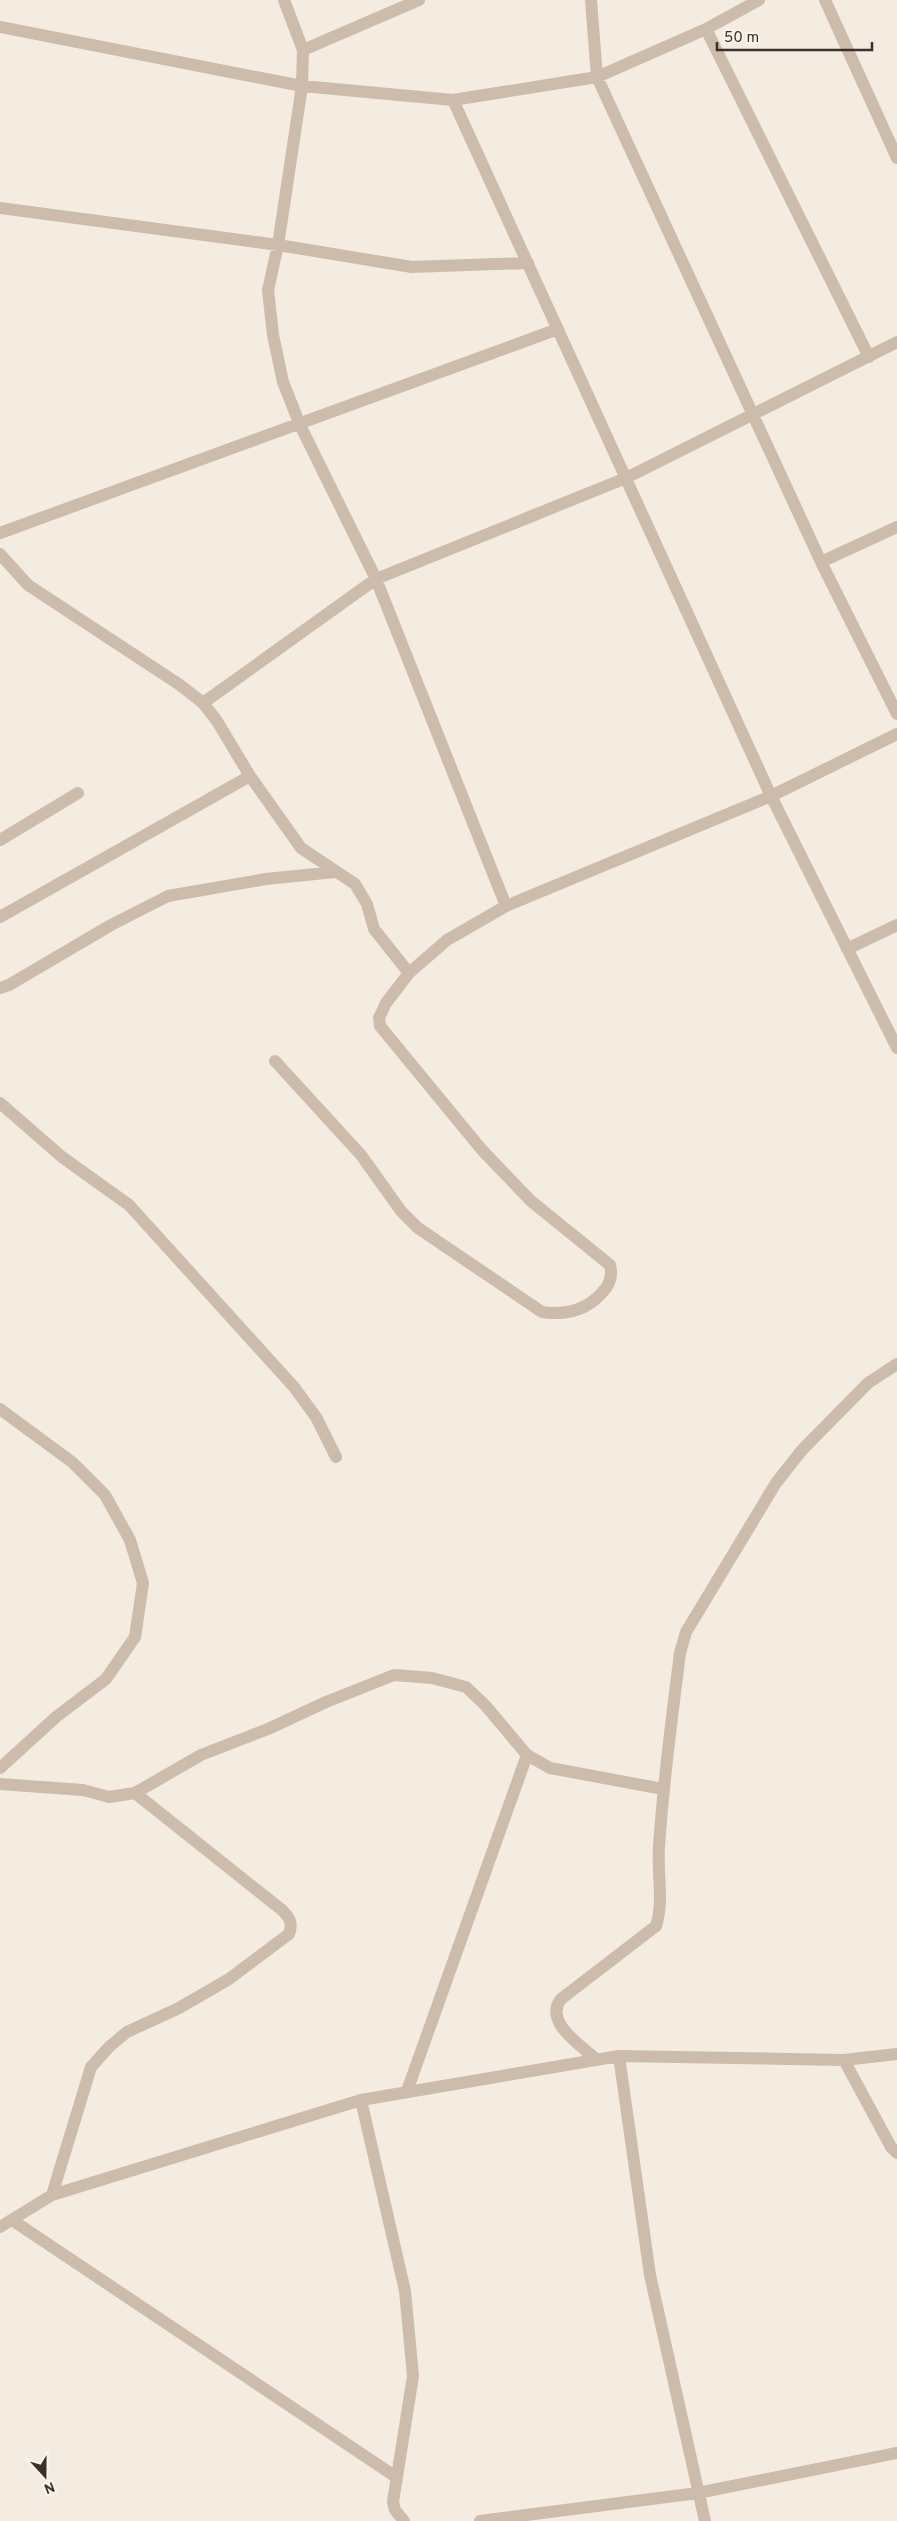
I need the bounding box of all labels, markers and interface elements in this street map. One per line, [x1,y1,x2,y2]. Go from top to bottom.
scale bar [717,20,872,52]
text: 50 m [724,29,759,48]
north arrow [20,2451,70,2501]
text: N [41,2477,57,2496]

